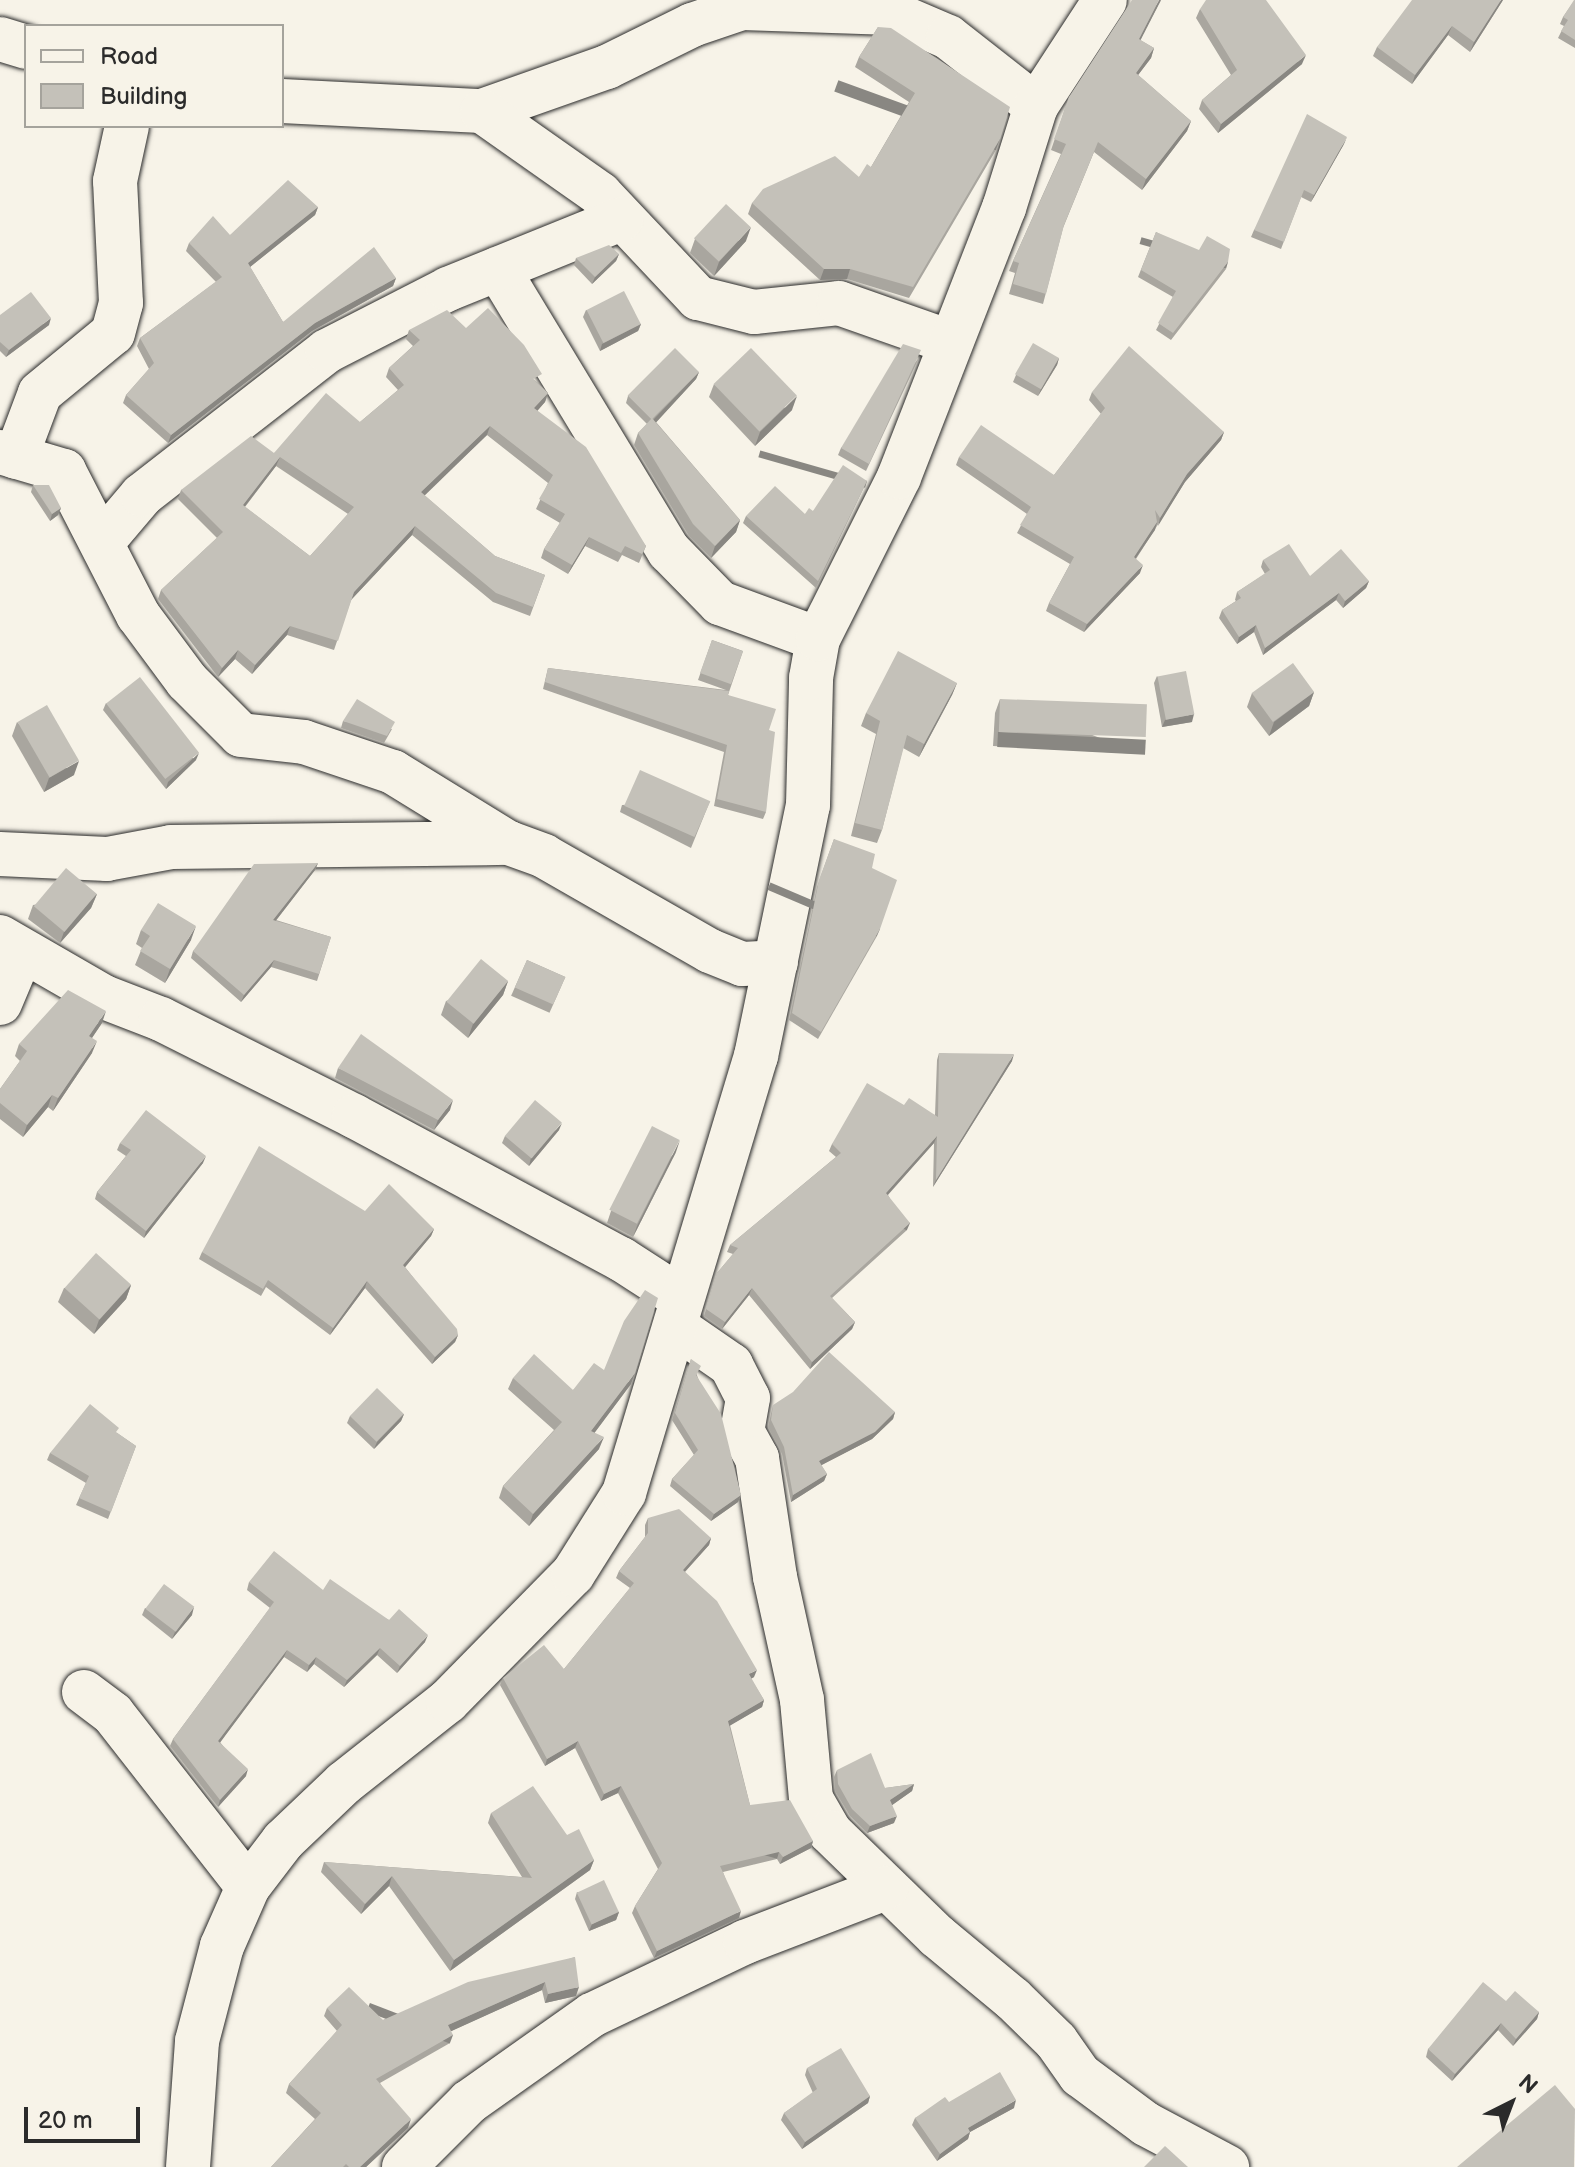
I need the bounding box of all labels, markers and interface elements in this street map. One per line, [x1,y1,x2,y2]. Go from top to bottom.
legend [24,24,284,128]
text: Road [100,42,158,71]
text: Building [100,82,187,111]
north arrow [1471,2063,1551,2143]
text: N [1512,2069,1543,2100]
scale bar [28,2091,144,2141]
text: 20 m [38,2106,93,2135]

